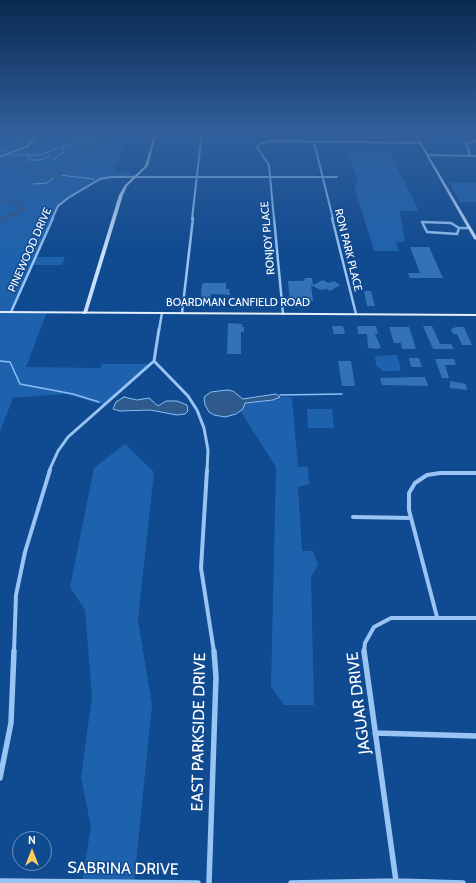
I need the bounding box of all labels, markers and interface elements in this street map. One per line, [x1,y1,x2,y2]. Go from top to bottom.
street label: RONJOY PLACE [258,201,278,275]
street label: PINEWOOD DRIVE [5,206,55,294]
street label: RON PARK PLACE [331,207,365,293]
street label: BOARDMAN CANFIELD ROAD [166,296,310,310]
street label: JAGUAR DRIVE [343,651,375,755]
street label: EAST PARKSIDE DRIVE [188,653,210,811]
north arrow [12,831,52,871]
text: N [28,833,36,847]
street label: SABRINA DRIVE [67,858,179,880]

